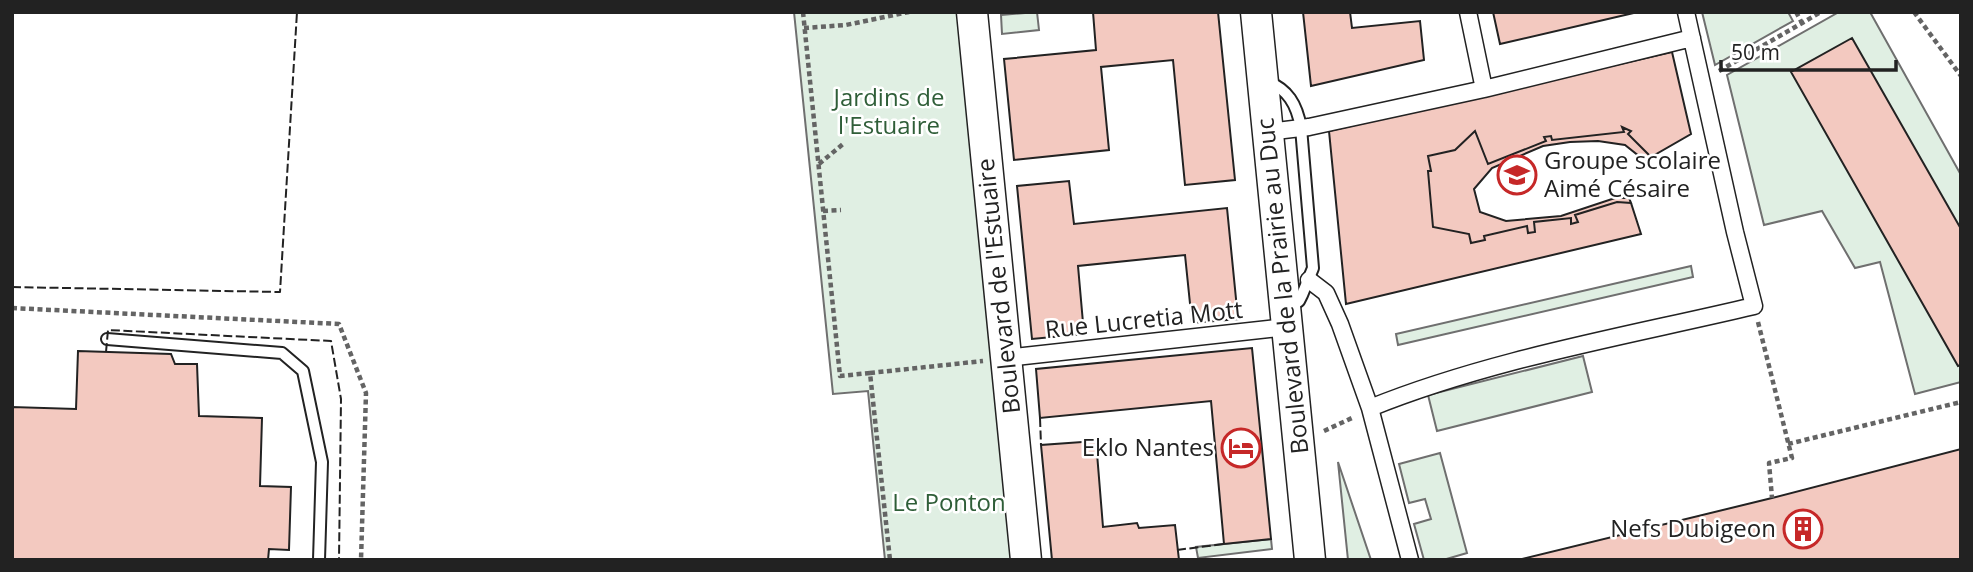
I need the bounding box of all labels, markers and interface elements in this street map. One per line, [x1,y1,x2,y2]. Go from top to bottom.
scale bar [1721,28,1896,72]
text: 50 m [1731,38,1780,66]
park label: Jardins de l'Estuaire [832,80,944,141]
street label: Boulevard de la Prairie au Duc [1247,117,1316,456]
place label: Groupe scolaire Aimé Césaire [1544,143,1721,204]
school or university icon: Groupe scolaire Aimé Césaire [1496,154,1538,196]
street label: Boulevard de l'Estuaire [968,157,1027,416]
street label: Rue Lucretia Mott [1043,292,1244,345]
hotel icon: Eklo Nantes [1220,427,1262,469]
place label: Eklo Nantes [1082,430,1214,463]
park label: Le Ponton [892,485,1006,518]
building icon: Nefs Dubigeon [1782,508,1824,550]
place label: Nefs Dubigeon [1610,511,1776,544]

